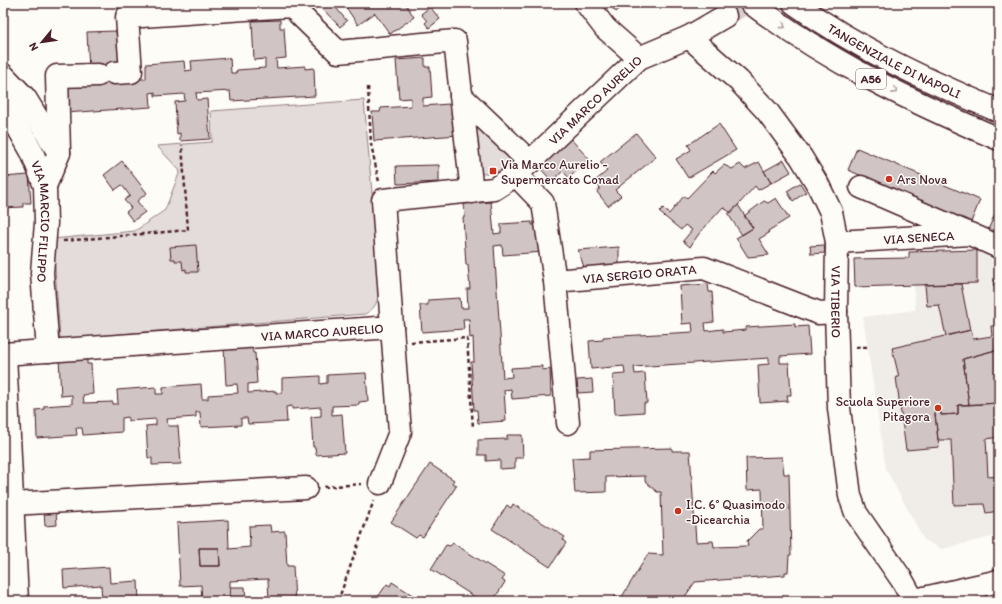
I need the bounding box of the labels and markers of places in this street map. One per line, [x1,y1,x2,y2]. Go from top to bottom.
place label: Via Marco Aurelio - Supermercato Conad [501,157,619,187]
marker: Via Marco Aurelio - Supermercato Conad [488,166,498,176]
place label: Ars Nova [897,172,948,187]
marker: Ars Nova [884,174,894,184]
place label: Scuola Superiore Pitagora [836,394,930,424]
marker: Scuola Superiore Pitagora [933,403,943,413]
place label: I.C. 6° Quasimodo -Dicearchia [686,497,785,527]
marker: I.C. 6° Quasimodo -Dicearchia [673,506,683,516]

